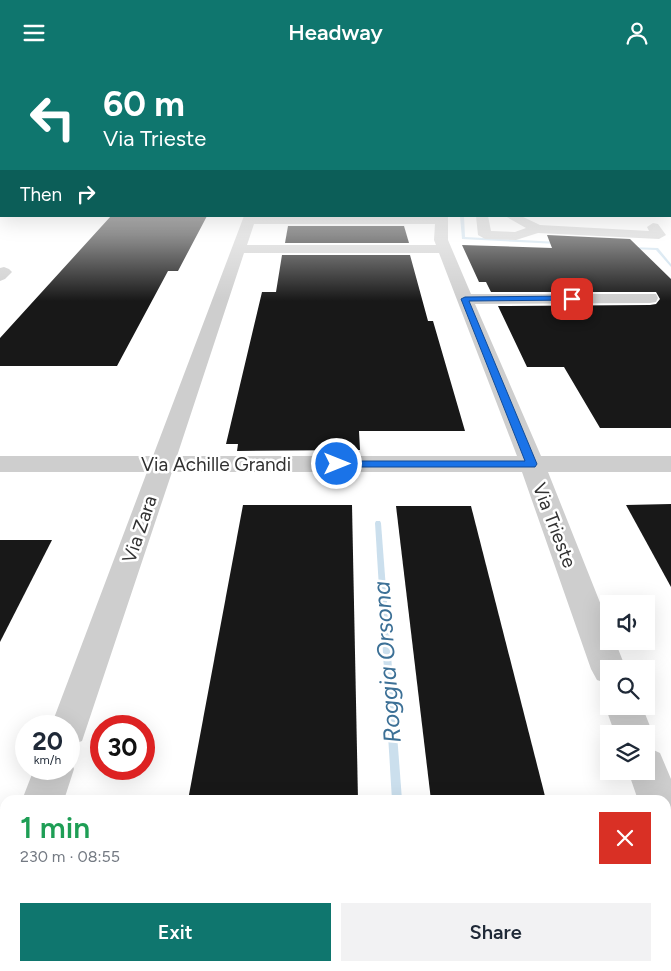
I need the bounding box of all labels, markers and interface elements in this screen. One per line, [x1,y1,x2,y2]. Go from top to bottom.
icon: menu [20,19,48,47]
text: Headway [288,19,383,46]
icon: person [623,19,651,47]
text: 60 m [103,83,185,125]
icon: left [20,85,85,150]
text: Via Trieste [103,125,206,152]
icon: right [72,180,100,208]
text: Then [20,183,62,206]
pin [551,278,593,320]
icon: arrive [558,285,586,313]
position arrow [310,437,362,489]
street label: Via Achille Grandi [141,453,291,476]
street label: Via Trieste [528,479,581,571]
street label: Via Zara [117,492,162,566]
water label: Roggia Orsona [366,580,407,744]
map controls [600,595,655,780]
button: sound [600,595,655,650]
button: search [600,660,655,715]
speed limit sign: 30 [90,715,155,780]
button: layers [600,725,655,780]
text: 20 [32,726,63,756]
text: km/h [34,753,61,767]
text: 1 min [20,809,90,846]
button: close [599,812,651,864]
text: 230 m · 08:55 [20,847,120,866]
button: Exit [20,903,331,961]
button: Share [341,903,651,961]

